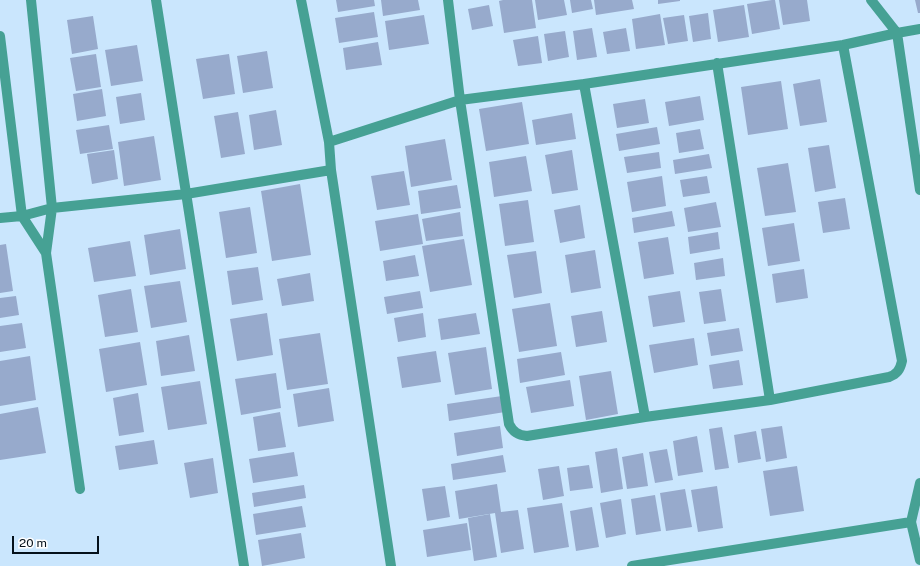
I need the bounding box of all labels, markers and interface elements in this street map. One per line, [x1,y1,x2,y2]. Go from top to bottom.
scale bar [14,528,101,554]
text: 20 m [19,536,47,550]

